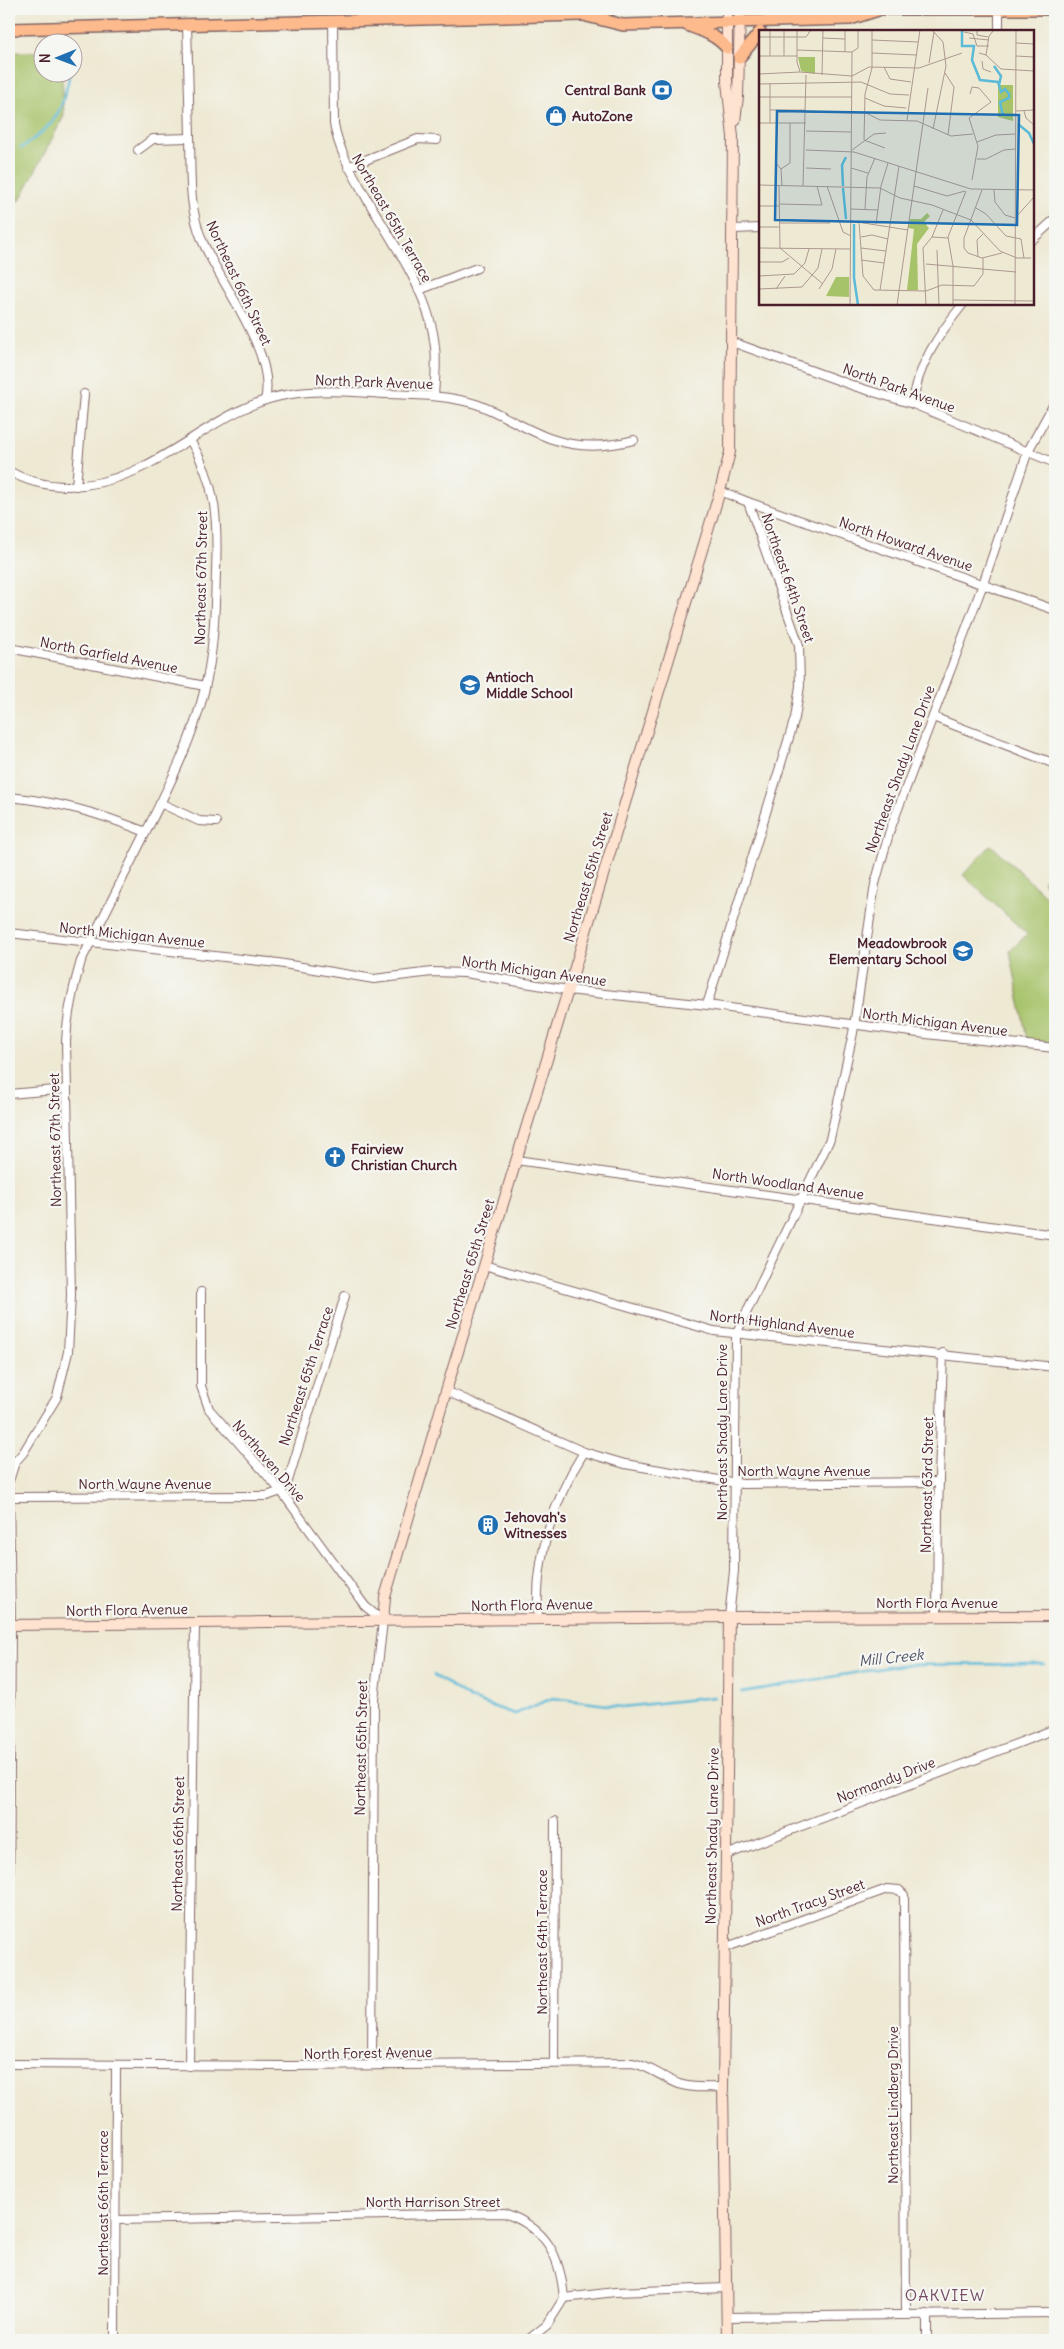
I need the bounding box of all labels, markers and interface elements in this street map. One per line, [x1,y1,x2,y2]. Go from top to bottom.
inset map [759,30,1034,305]
north arrow [32,32,82,82]
text: N [36,53,54,63]
bank icon: Central Bank [650,78,674,102]
place label: Central Bank [564,81,646,99]
shop icon: AutoZone [544,104,568,128]
place label: AutoZone [572,107,633,125]
street label: Northeast 65th Terrace [348,150,436,286]
street label: Northeast 66th Street [202,218,276,348]
street label: North Park Avenue [840,359,958,417]
street label: North Park Avenue [314,371,434,393]
street label: Northeast 67th Street [191,510,211,645]
street label: Northeast 64th Street [757,511,819,645]
street label: North Howard Avenue [837,513,975,575]
street label: North Garfield Avenue [39,633,179,677]
place label: Antioch Middle School [486,668,573,702]
school or university icon: Antioch Middle School [458,673,482,697]
street label: Northeast Shady Lane Drive [861,683,939,855]
street label: Northeast 65th Street [560,809,616,944]
street label: North Michigan Avenue [58,918,206,952]
place label: Meadowbrook Elementary School [829,934,947,968]
school or university icon: Meadowbrook Elementary School [951,939,975,963]
street label: North Michigan Avenue [460,952,608,990]
street label: North Michigan Avenue [861,1004,1009,1040]
street label: Northeast 67th Street [45,1072,65,1207]
place label: Fairview Christian Church [351,1140,457,1174]
church icon: Fairview Christian Church [323,1145,347,1169]
street label: North Woodland Avenue [711,1164,865,1204]
street label: Northeast 65th Street [442,1196,498,1331]
street label: Northeast 65th Terrace [275,1304,337,1448]
street label: North Highland Avenue [708,1306,856,1342]
street label: Northeast Shady Lane Drive [713,1344,731,1520]
street label: Northaven Drive [228,1416,310,1506]
street label: Northeast 63rd Street [917,1416,937,1553]
street label: North Wayne Avenue [737,1462,871,1480]
street label: North Wayne Avenue [78,1475,212,1493]
place label: Jehovah's Witnesses [504,1508,568,1542]
building icon: Jehovah's Witnesses [476,1513,500,1537]
street label: North Flora Avenue [876,1594,998,1612]
street label: North Flora Avenue [471,1595,593,1615]
street label: North Flora Avenue [66,1600,188,1620]
water label: Mill Creek [858,1645,926,1670]
street label: Northeast 65th Street [351,1680,371,1816]
street label: Northeast Shady Lane Drive [701,1747,723,1925]
street label: Normandy Drive [834,1753,938,1807]
street label: Northeast 66th Street [168,1776,188,1912]
street label: Northeast 64th Terrace [533,1869,551,2015]
street label: North Tracy Street [753,1875,867,1931]
street label: Northeast Lindberg Drive [884,2026,902,2184]
street label: North Forest Avenue [304,2043,432,2063]
street label: Northeast 66th Terrace [94,2130,112,2276]
street label: North Harrison Street [366,2193,501,2211]
district label: OAKVIEW [905,2285,985,2305]

